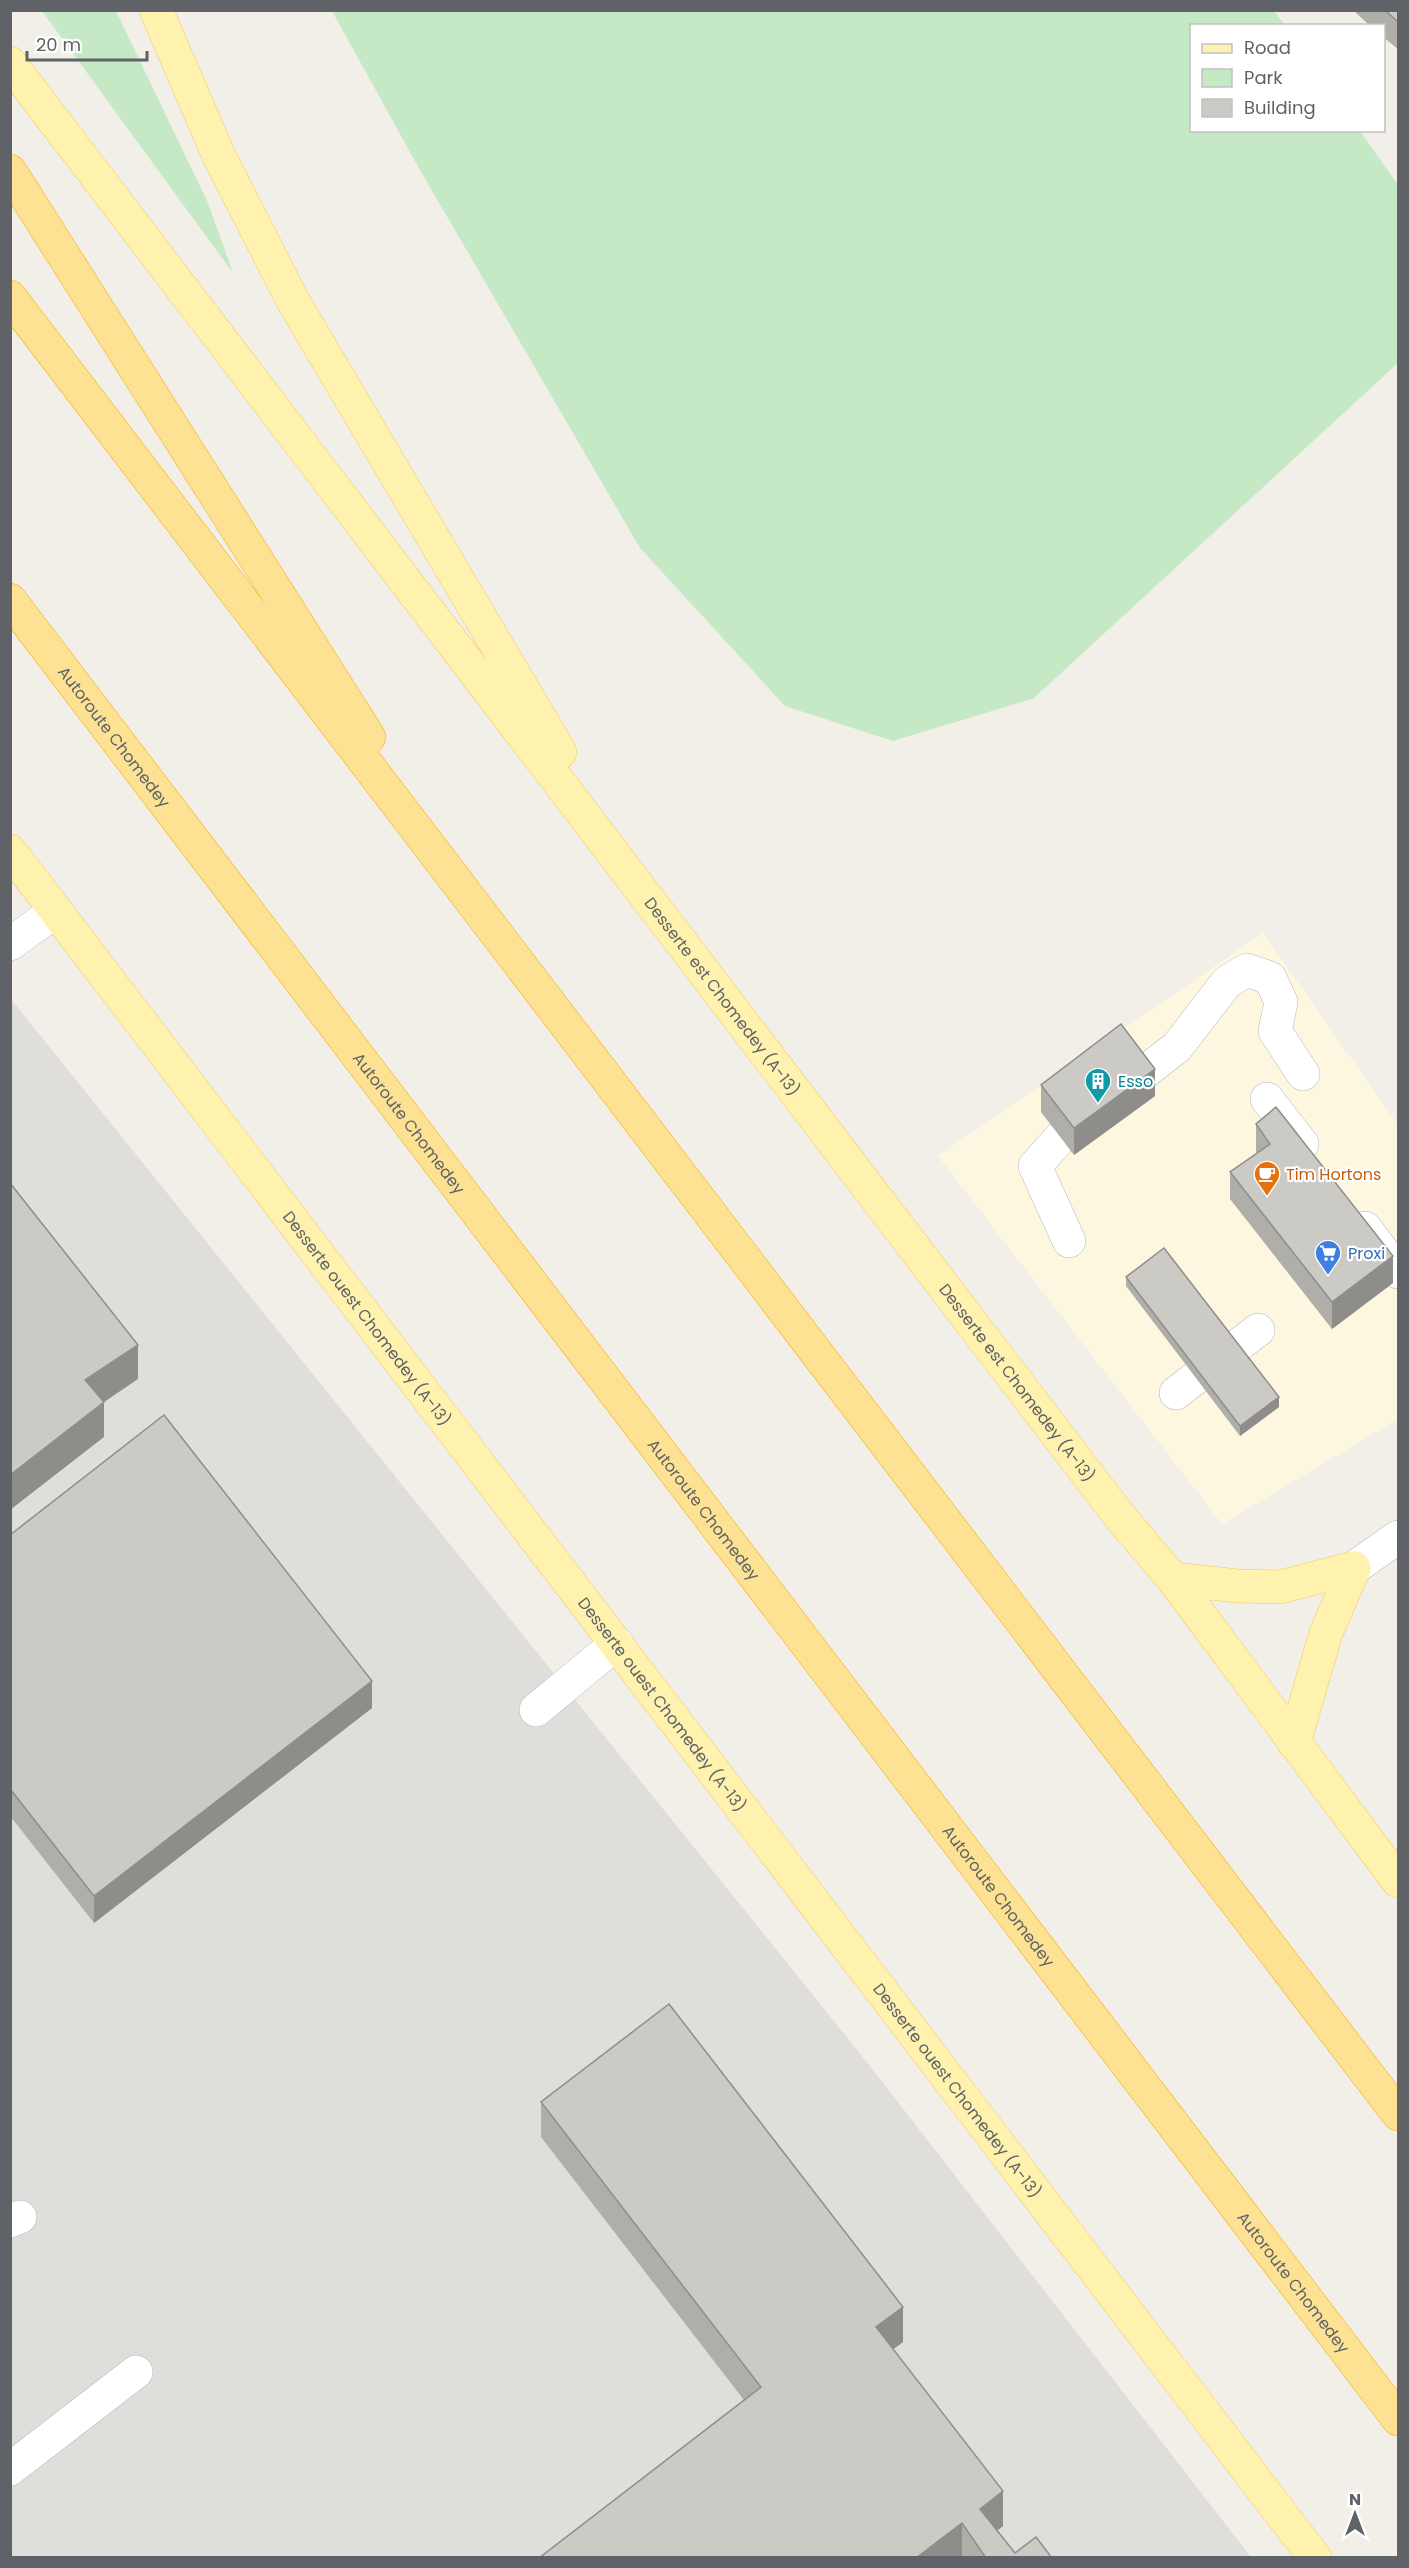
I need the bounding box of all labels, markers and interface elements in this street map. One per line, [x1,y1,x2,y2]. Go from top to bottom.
scale bar [27,24,147,62]
legend [1190,24,1385,132]
text: 20 m [36,32,81,57]
text: Road [1244,35,1291,60]
text: Park [1244,65,1283,90]
text: Building [1244,95,1316,120]
street label: Autoroute Chomedey [52,661,175,813]
street label: Desserte est Chomedey (A-13) [639,892,805,1101]
street label: Autoroute Chomedey [347,1048,470,1199]
building icon: Esso [1083,1066,1113,1104]
place label: Esso [1118,1070,1153,1093]
cafe icon: Tim Hortons [1252,1159,1282,1197]
place label: Tim Hortons [1286,1163,1381,1186]
street label: Desserte ouest Chomedey (A-13) [277,1206,456,1431]
supermarket icon: Proxi [1313,1238,1343,1276]
place label: Proxi [1348,1242,1385,1265]
street label: Desserte est Chomedey (A-13) [933,1279,1100,1487]
street label: Autoroute Chomedey [642,1434,765,1585]
street label: Desserte ouest Chomedey (A-13) [572,1592,751,1817]
street label: Autoroute Chomedey [937,1821,1060,1972]
street label: Desserte ouest Chomedey (A-13) [868,1978,1047,2203]
street label: Autoroute Chomedey [1232,2207,1355,2358]
north arrow [1325,2484,1385,2544]
text: N [1349,2488,1361,2511]

